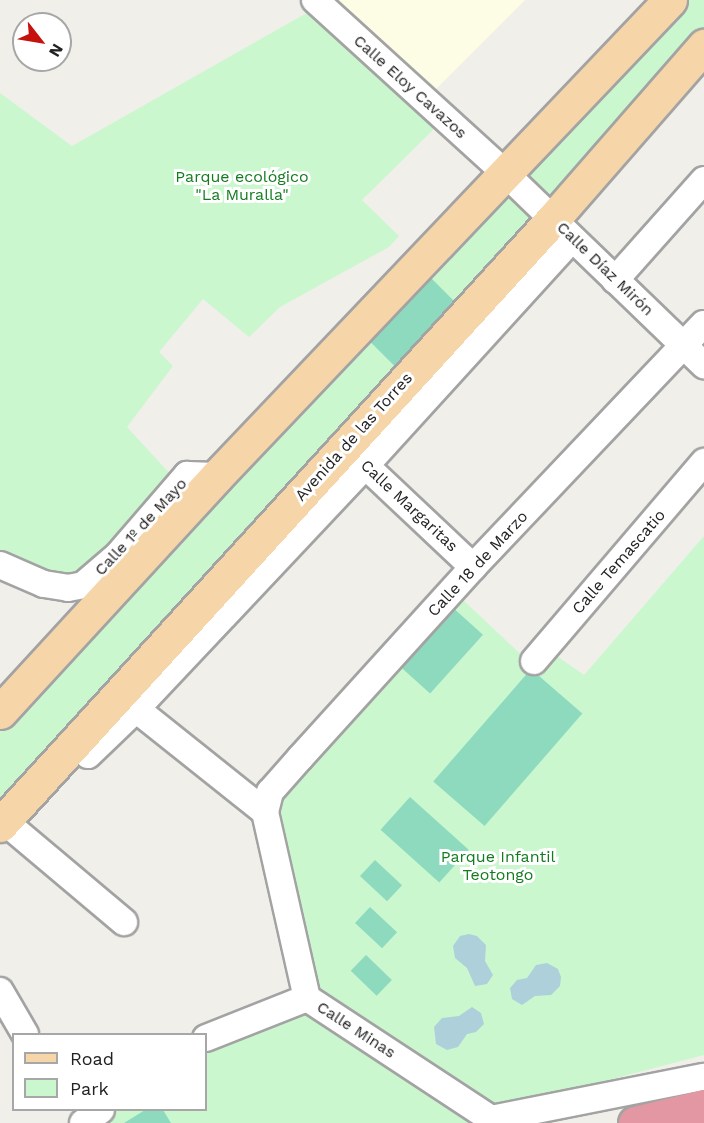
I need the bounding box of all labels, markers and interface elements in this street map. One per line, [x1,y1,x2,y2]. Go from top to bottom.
north arrow [12,12,72,72]
street label: Calle Eloy Cavazos [349,31,471,143]
text: N [45,41,67,60]
park label: Parque ecológico "La Muralla" [175,167,309,205]
street label: Calle Díaz Mirón [553,218,657,320]
street label: Avenida de las Torres [291,369,417,505]
street label: Calle Margaritas [356,456,462,556]
street label: Calle 1º de Mayo [91,474,191,580]
street label: Calle Temascatio [568,506,670,618]
street label: Calle 18 de Marzo [424,507,532,621]
park label: Parque Infantil Teotongo [441,847,555,885]
street label: Calle Minas [313,997,399,1063]
legend [12,1033,207,1111]
text: Road [70,1048,114,1069]
text: Park [70,1078,109,1099]

